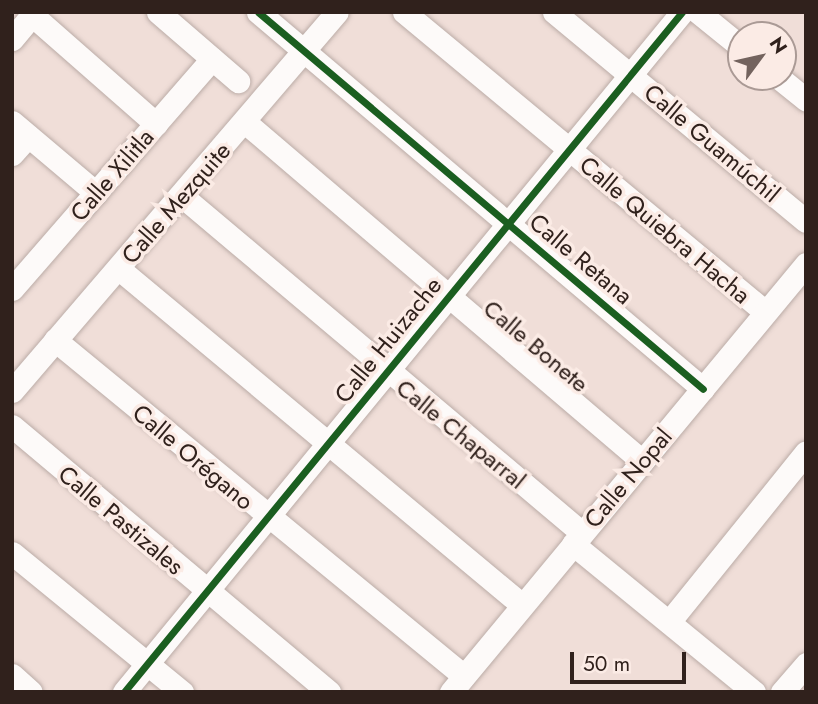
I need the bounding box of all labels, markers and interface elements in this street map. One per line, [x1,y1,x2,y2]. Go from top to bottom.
north arrow [727,21,797,91]
text: N [763,32,794,59]
street label: Calle Guamúchil [638,78,786,208]
street label: Calle Xilitla [64,123,160,227]
street label: Calle Mezquite [115,136,237,270]
street label: Calle Quiebra Hacha [574,150,756,310]
street label: Calle Retana [524,208,638,310]
street label: Calle Huizache [328,271,448,409]
street label: Calle Bonete [478,294,594,398]
street label: Calle Chaparral [391,373,531,495]
street label: Calle Orégano [127,398,259,516]
street label: Calle Nopal [578,422,678,534]
street label: Calle Pastizales [53,459,189,581]
scale bar [573,638,688,682]
text: 50 m [583,649,630,679]

